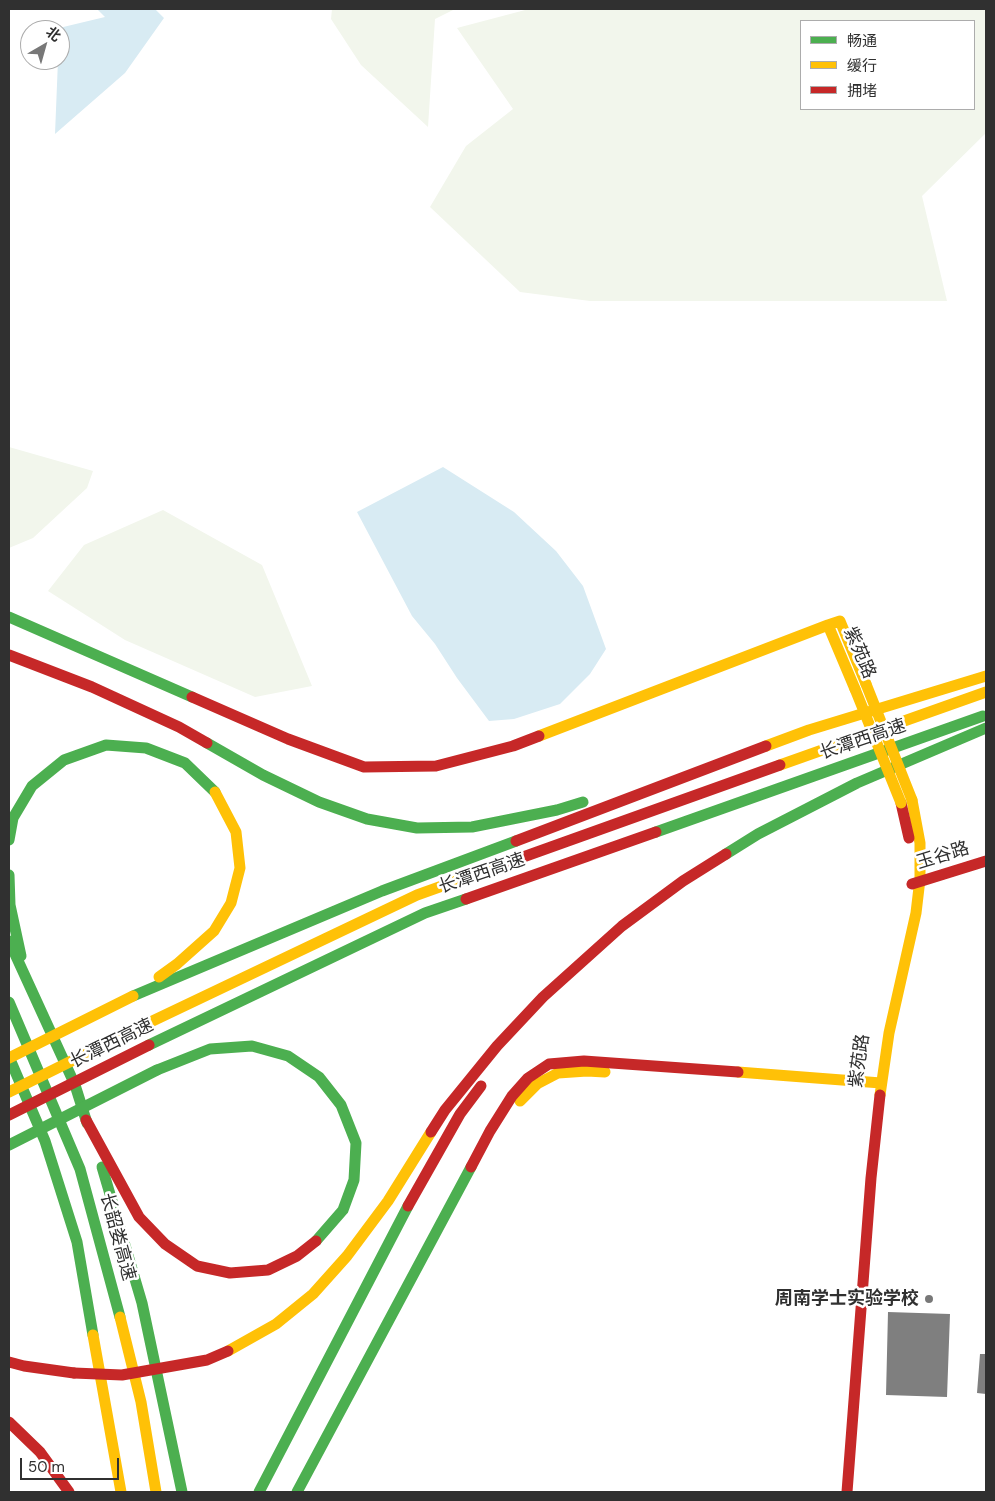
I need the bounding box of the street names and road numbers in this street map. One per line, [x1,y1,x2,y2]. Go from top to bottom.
street label: 紫苑路 [839,624,879,682]
street label: 长潭西高速 [817,715,909,765]
street label: 玉谷路 [914,838,972,874]
street label: 长潭西高速 [436,849,528,899]
street label: 长潭西高速 [67,1015,157,1073]
street label: 紫苑路 [846,1033,874,1089]
street label: 长韶娄高速 [95,1191,139,1283]

